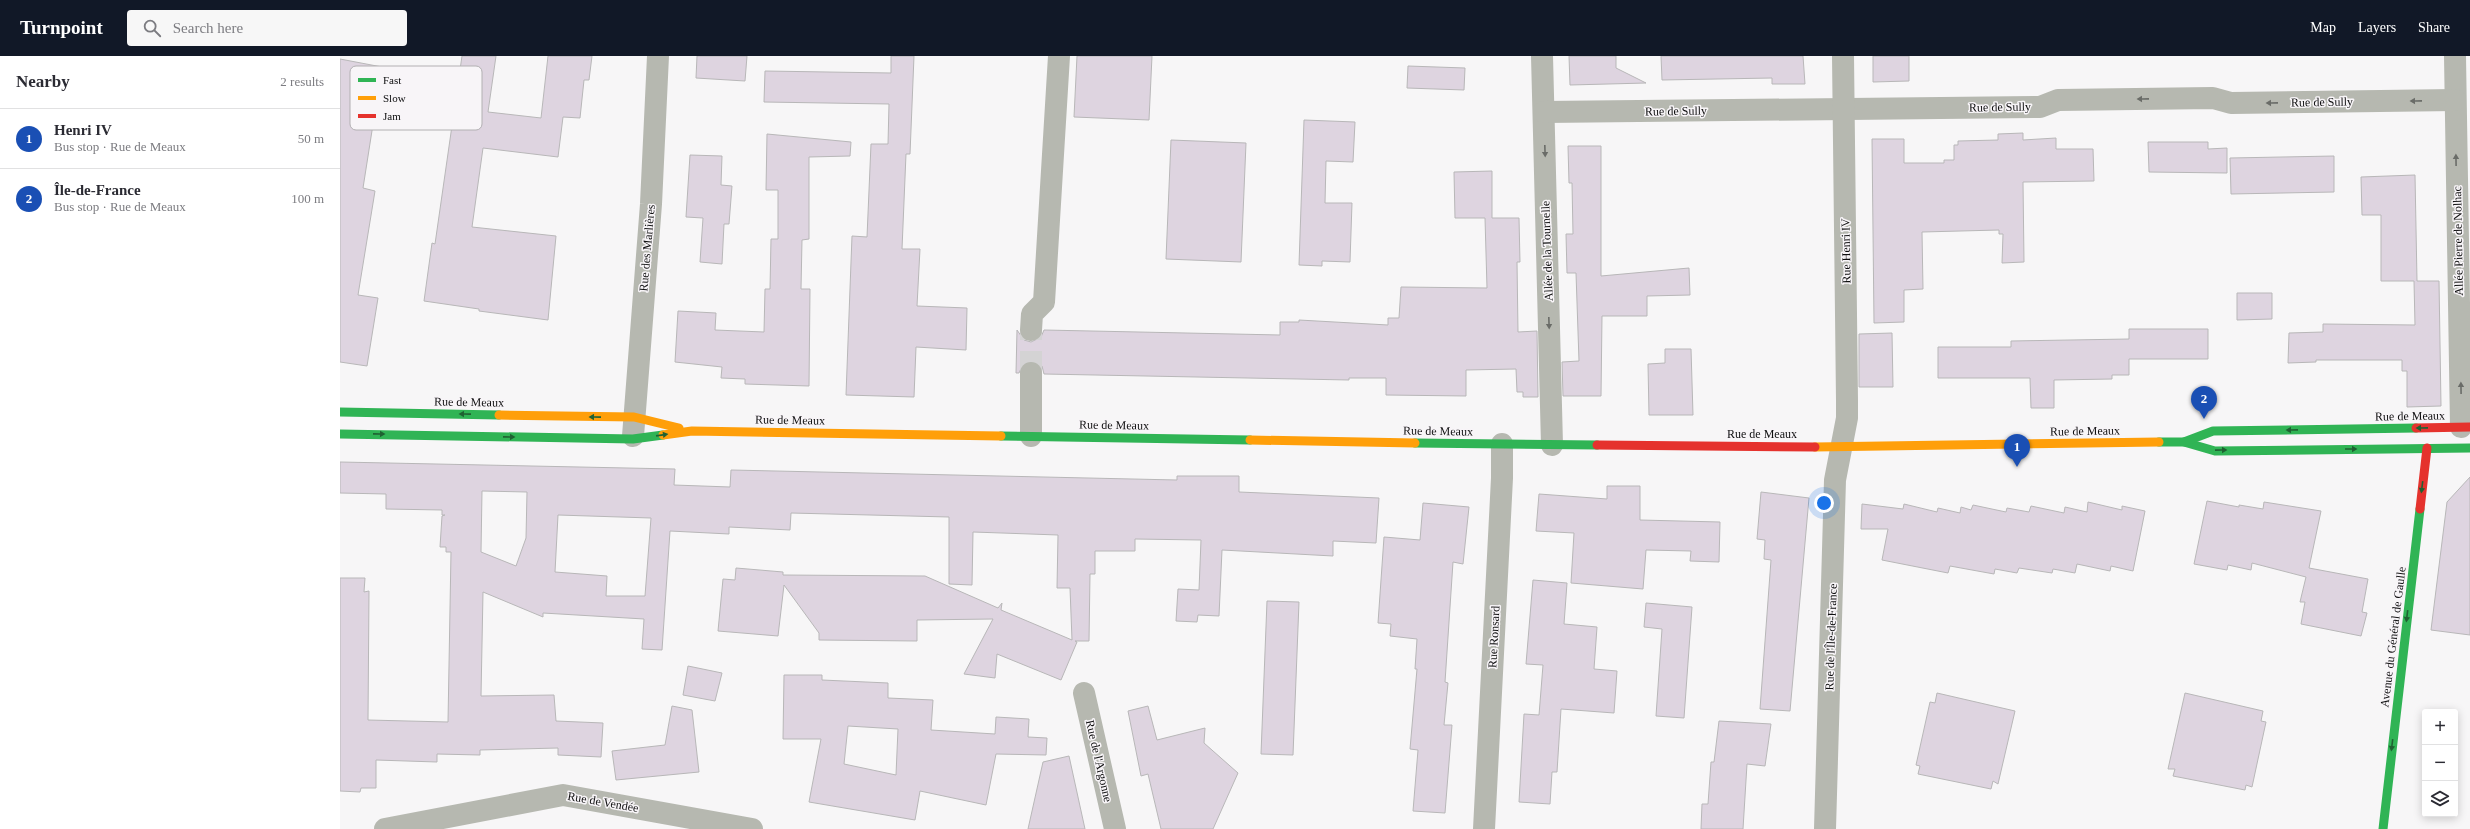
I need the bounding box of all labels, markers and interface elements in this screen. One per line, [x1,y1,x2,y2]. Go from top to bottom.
search box [127,10,407,46]
text: Turnpoint [20,17,103,38]
icon: search [141,17,163,39]
text: Search here [173,20,243,36]
text: Map [2310,20,2336,35]
text: Layers [2358,20,2396,35]
text: Share [2418,20,2450,35]
legend [350,66,482,130]
text: Nearby [16,72,70,91]
text: 2 results [280,74,324,89]
text: Fast [383,74,401,86]
text: Slow [383,92,406,104]
street label: Rue de Sully [2291,94,2353,110]
one-way arrow [2136,96,2149,102]
one-way arrow [2409,98,2422,104]
street label: Rue de Sully [1969,99,2031,115]
one-way arrow [2265,100,2278,106]
street label: Rue de Sully [1645,103,1707,119]
text: Jam [383,110,401,122]
text: Henri IV [54,122,112,138]
text: 1 [26,131,32,146]
text: 50 m [298,131,324,146]
text: Bus stop · Rue de Meaux [54,139,186,154]
one-way arrow [1541,145,1548,157]
one-way arrow [2453,153,2459,166]
text: Île-de-France [54,182,141,198]
street label: Allée Pierre de Nolhac [2450,186,2466,296]
text: 2 [26,191,32,206]
text: 100 m [291,191,324,206]
text: Bus stop · Rue de Meaux [54,199,186,214]
street label: Allée de la Tournelle [1538,200,1556,302]
street label: Rue des Marlières [636,204,658,292]
street label: Rue Henri IV [1838,218,1854,284]
one-way arrow [1546,317,1553,329]
one-way arrow [2458,381,2464,394]
pin: 2 [2191,386,2217,419]
street label: Rue de Meaux [434,394,504,410]
street label: Rue de Meaux [2375,408,2445,424]
one-way arrow [458,411,471,417]
street label: Rue de Meaux [755,412,825,428]
one-way arrow [589,413,601,420]
street label: Rue de Meaux [1079,417,1149,433]
street label: Rue de Meaux [1403,423,1473,439]
street label: Rue de Meaux [2050,423,2120,439]
one-way arrow [2416,424,2428,431]
one-way arrow [2286,426,2298,433]
street label: Rue de Meaux [1727,427,1797,441]
one-way arrow [373,431,386,437]
one-way arrow [656,432,668,438]
one-way arrow [503,434,516,440]
pin: 1 [2004,434,2030,467]
one-way arrow [2345,446,2358,452]
one-way arrow [2215,447,2228,453]
one-way arrow [2419,481,2425,493]
your location [1814,493,1834,513]
street label: Avenue du Général de Gaulle [2377,566,2409,708]
street label: Rue de l'Île-de-France [1822,583,1840,691]
street label: Rue Ronsard [1485,606,1503,668]
one-way arrow [2404,610,2410,622]
map controls [2422,709,2458,817]
button: + [2422,709,2458,745]
street label: Rue de l'Argonne [1083,719,1115,803]
one-way arrow [2389,739,2396,751]
button: − [2422,745,2458,781]
button: layers [2422,781,2458,817]
street label: Rue de Vendée [566,789,640,815]

